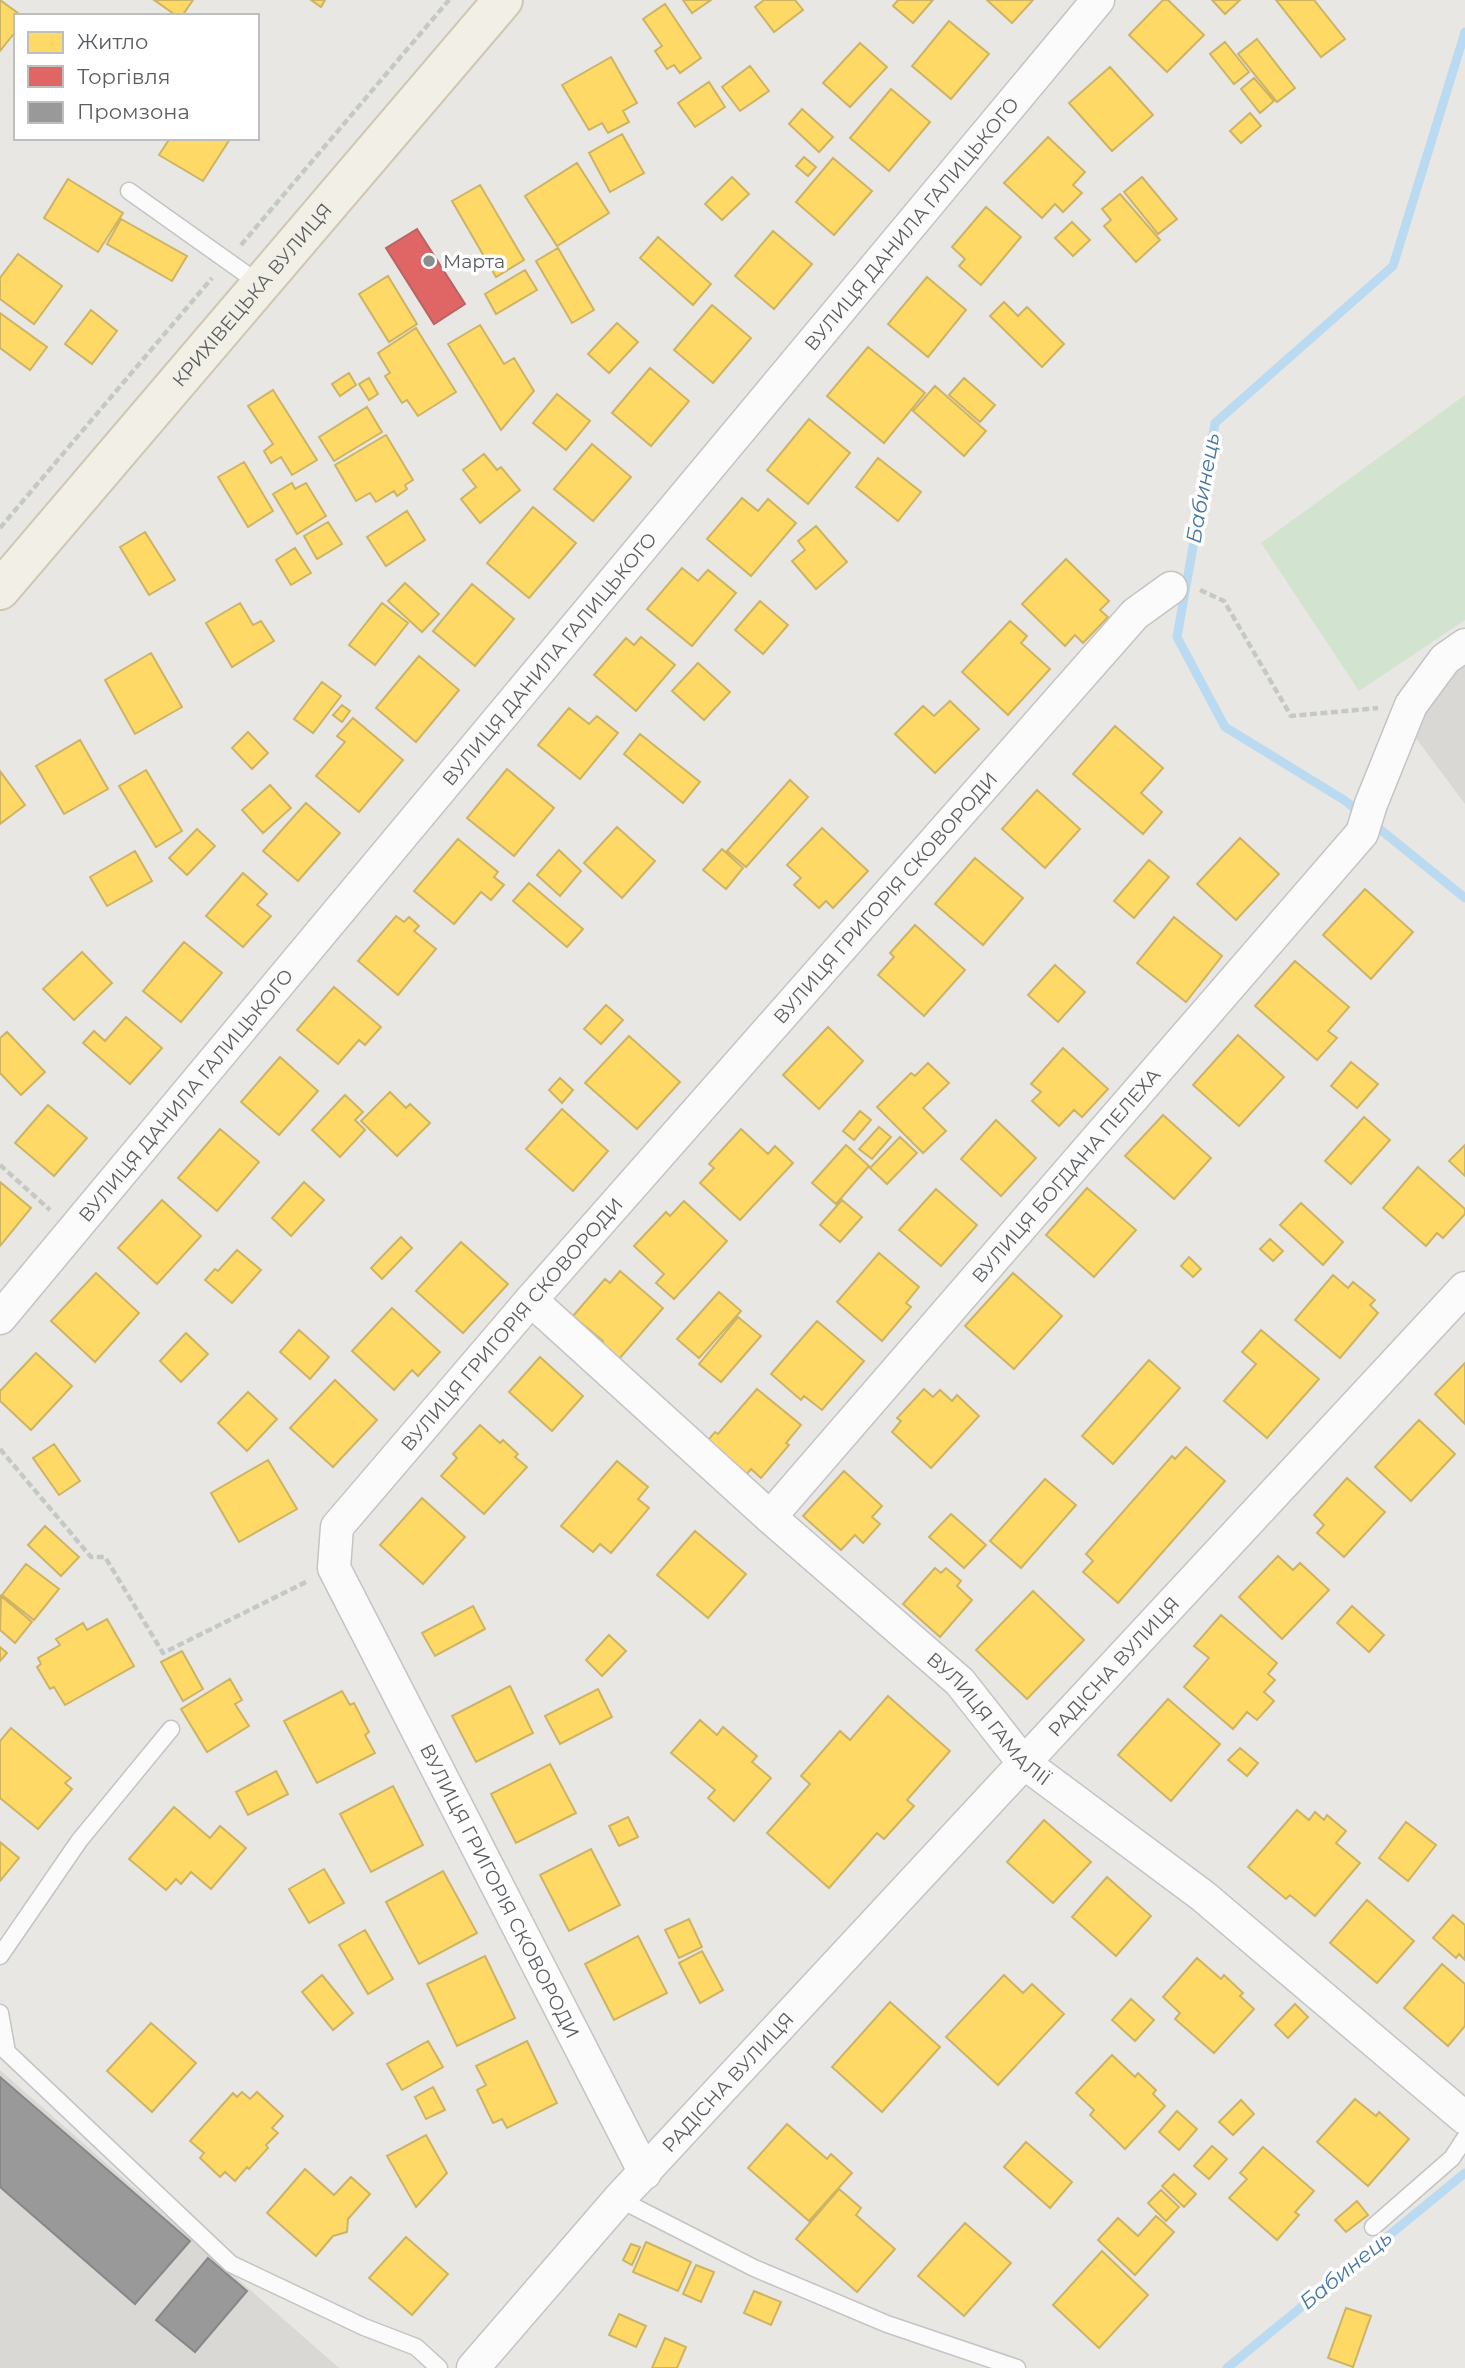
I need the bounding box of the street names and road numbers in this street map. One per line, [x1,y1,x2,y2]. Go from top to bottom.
street label: ВУЛИЦЯ ДАНИЛА ГАЛИЦЬКОГО [800,93,1024,356]
street label: КРИХІВЕЦЬКА ВУЛИЦЯ [167,199,337,392]
street label: ВУЛИЦЯ ДАНИЛА ГАЛИЦЬКОГО [437,528,662,790]
street label: ВУЛИЦЯ ГРИГОРІЯ СКОВОРОДИ [769,767,1002,1029]
street label: ВУЛИЦЯ ДАНИЛА ГАЛИЦЬКОГО [74,964,298,1227]
street label: ВУЛИЦЯ БОГДАНА ПЕЛЕХА [967,1064,1165,1288]
street label: ВУЛИЦЯ ГРИГОРІЯ СКОВОРОДИ [396,1193,628,1456]
street label: РАДІСНА ВУЛИЦЯ [1043,1592,1184,1742]
street label: ВУЛИЦЯ ГАМАЛІЇ [922,1647,1055,1790]
street label: ВУЛИЦЯ ГРИГОРІЯ СКОВОРОДИ [415,1740,584,2042]
street label: РАДІСНА ВУЛИЦЯ [657,2008,799,2157]

